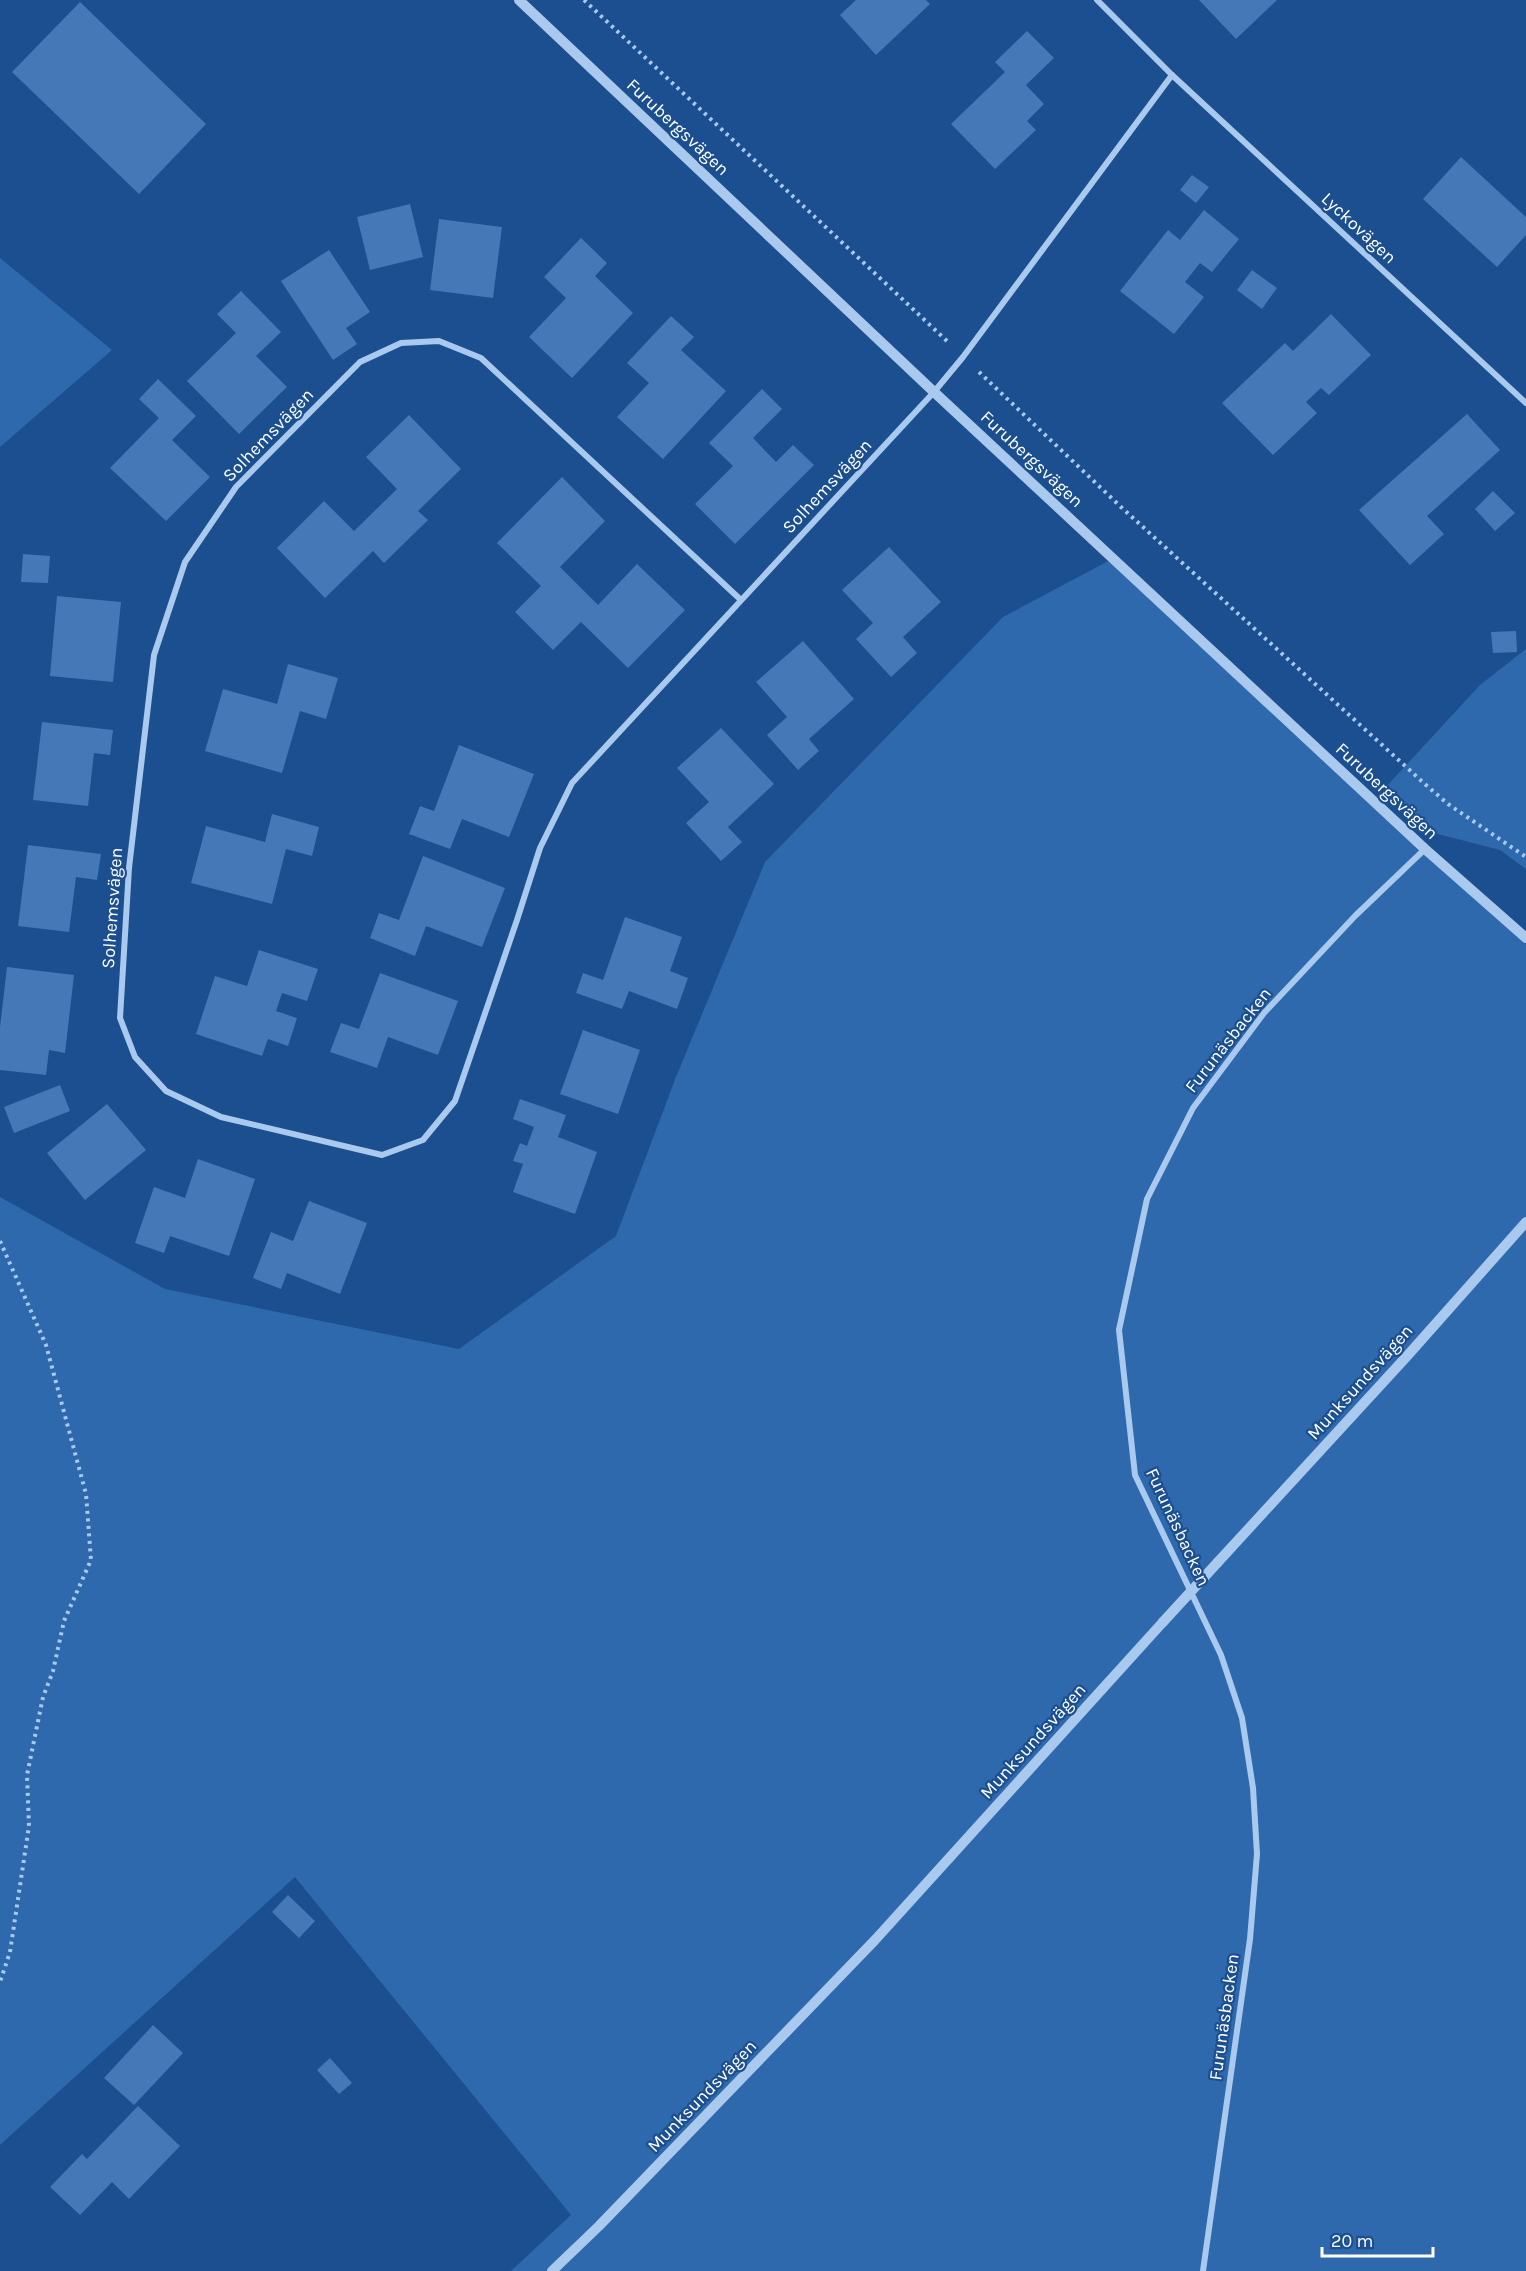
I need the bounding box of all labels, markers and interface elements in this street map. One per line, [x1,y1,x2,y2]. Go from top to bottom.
street label: Furubergsvägen [622,74,734,180]
street label: Lyckovägen [1317,188,1401,268]
street label: Solhemsvägen [218,384,318,486]
street label: Furubergsvägen [976,406,1088,512]
street label: Solhemsvägen [778,434,876,538]
street label: Furubergsvägen [1331,738,1443,844]
street label: Solhemsvägen [97,847,127,969]
street label: Furunäsbacken [1180,983,1276,1097]
street label: Munksundsvägen [1302,1320,1418,1444]
street label: Furunäsbacken [1141,1465,1215,1589]
street label: Munksundsvägen [975,1679,1091,1803]
street label: Furunäsbacken [1204,1952,1244,2082]
street label: Munksundsvägen [643,2035,761,2157]
scale bar [1322,2220,1433,2258]
text: 20 m [1331,2230,1373,2252]

